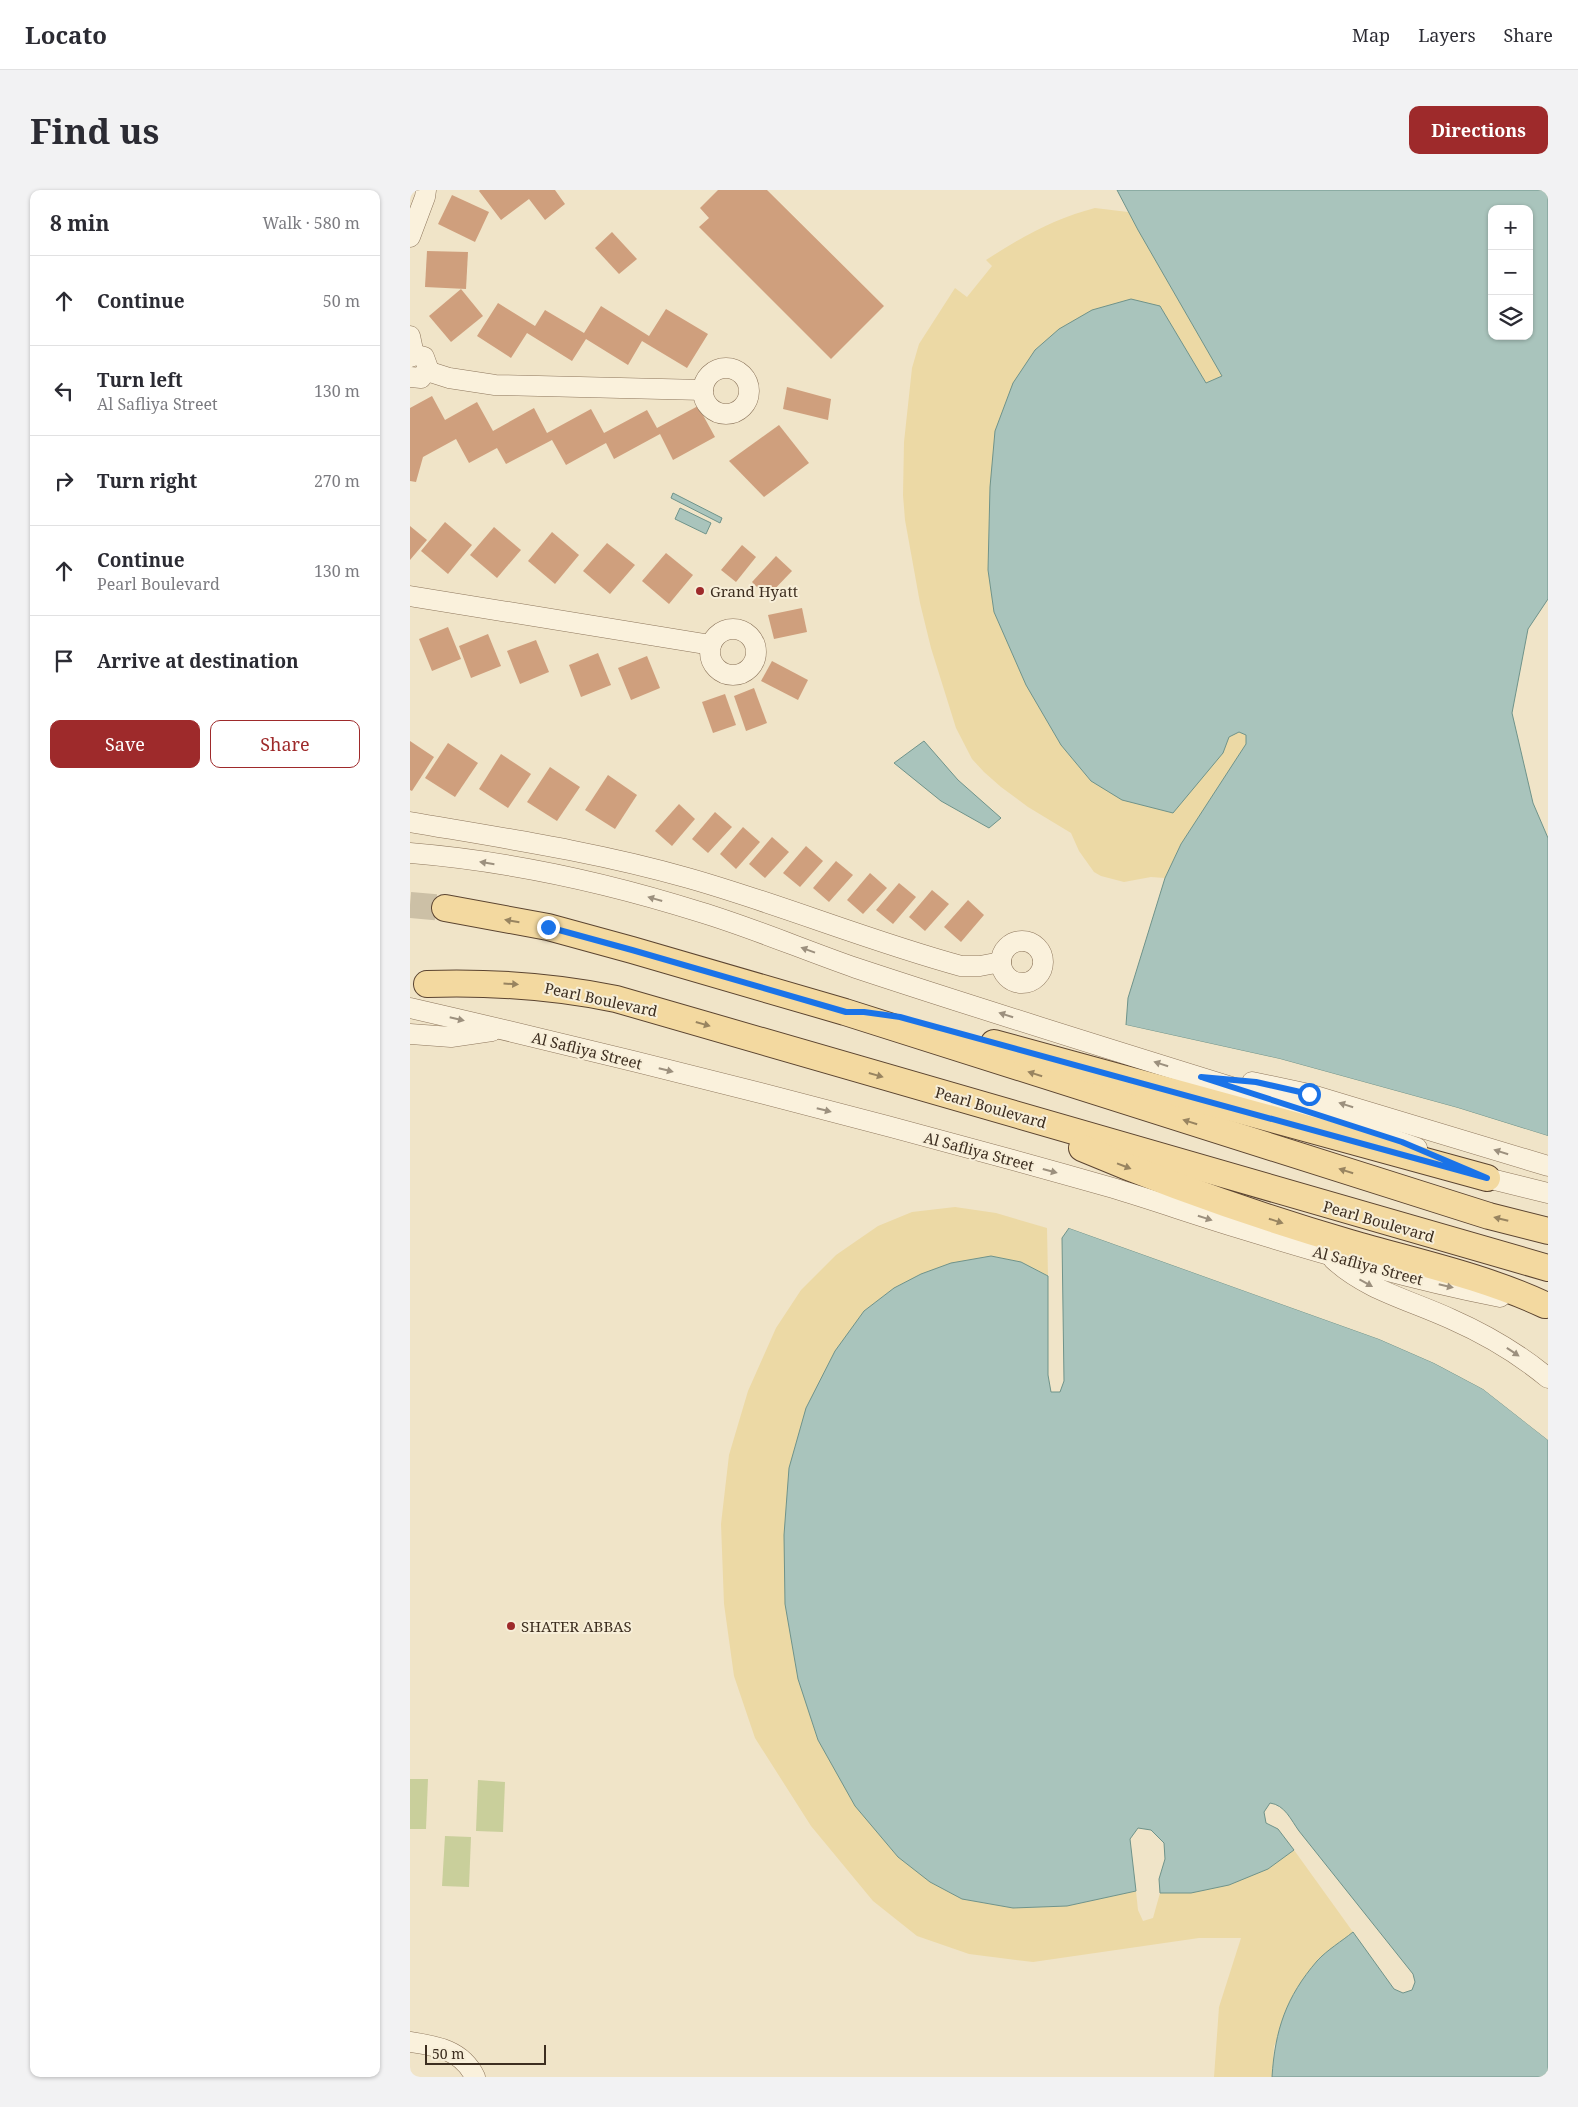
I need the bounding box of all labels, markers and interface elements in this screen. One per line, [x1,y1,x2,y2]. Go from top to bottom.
text: Locato [25,18,107,51]
text: Map [1352,23,1390,47]
text: Layers [1418,23,1476,47]
text: Share [1504,23,1553,47]
button: Directions [1409,106,1548,154]
text: Find us [30,107,159,154]
map controls [1488,205,1533,340]
button: + [1488,205,1533,250]
text: 8 min [50,209,109,237]
text: Walk · 580 m [263,212,360,234]
button: − [1488,250,1533,295]
icon: ahead [50,287,78,315]
text: Continue [97,288,185,314]
text: 50 m [323,290,360,312]
button: layers [1488,295,1533,340]
text: Turn left [97,367,183,393]
icon: left [50,377,78,405]
text: 130 m [314,380,360,402]
text: Al Safliya Street [97,393,218,415]
icon: right [50,467,78,495]
text: Turn right [97,468,197,494]
text: 270 m [314,470,360,492]
text: Continue [97,547,185,573]
icon: ahead [50,557,78,585]
text: 130 m [314,560,360,582]
text: Pearl Boulevard [97,573,220,595]
place label: Grand Hyatt [710,581,798,601]
marker: Grand Hyatt [694,585,706,597]
icon: arrive [50,647,78,675]
text: Arrive at destination [97,648,299,674]
button: Save [50,720,200,768]
button: Share [210,720,360,768]
one-way arrow [478,859,494,867]
one-way arrow [647,894,662,902]
one-way arrow [503,916,519,924]
route end [537,916,560,939]
one-way arrow [801,946,816,953]
street label: Pearl Boulevard [543,977,659,1021]
one-way arrow [503,980,519,988]
one-way arrow [998,1011,1013,1019]
one-way arrow [450,1015,466,1023]
one-way arrow [696,1021,711,1029]
street label: Al Safliya Street [530,1027,644,1073]
one-way arrow [1153,1060,1168,1068]
one-way arrow [659,1067,674,1075]
one-way arrow [1028,1069,1043,1077]
one-way arrow [869,1071,884,1079]
street label: Pearl Boulevard [933,1082,1049,1132]
route start [1298,1083,1321,1106]
one-way arrow [1338,1100,1353,1108]
one-way arrow [816,1107,831,1115]
one-way arrow [1183,1118,1198,1126]
street label: Al Safliya Street [922,1127,1036,1175]
one-way arrow [1494,1147,1509,1155]
one-way arrow [1117,1162,1131,1170]
one-way arrow [1338,1166,1353,1174]
one-way arrow [1042,1167,1057,1175]
street label: Pearl Boulevard [1321,1196,1437,1246]
one-way arrow [1198,1214,1213,1222]
one-way arrow [1493,1215,1508,1223]
one-way arrow [1269,1218,1284,1225]
street label: Al Safliya Street [1311,1241,1425,1289]
one-way arrow [1359,1279,1374,1287]
one-way arrow [1438,1282,1454,1290]
one-way arrow [1506,1348,1520,1357]
place label: SHATER ABBAS [521,1616,632,1636]
marker: SHATER ABBAS [505,1620,517,1632]
scale bar [425,2042,546,2065]
text: 50 m [432,2044,465,2063]

